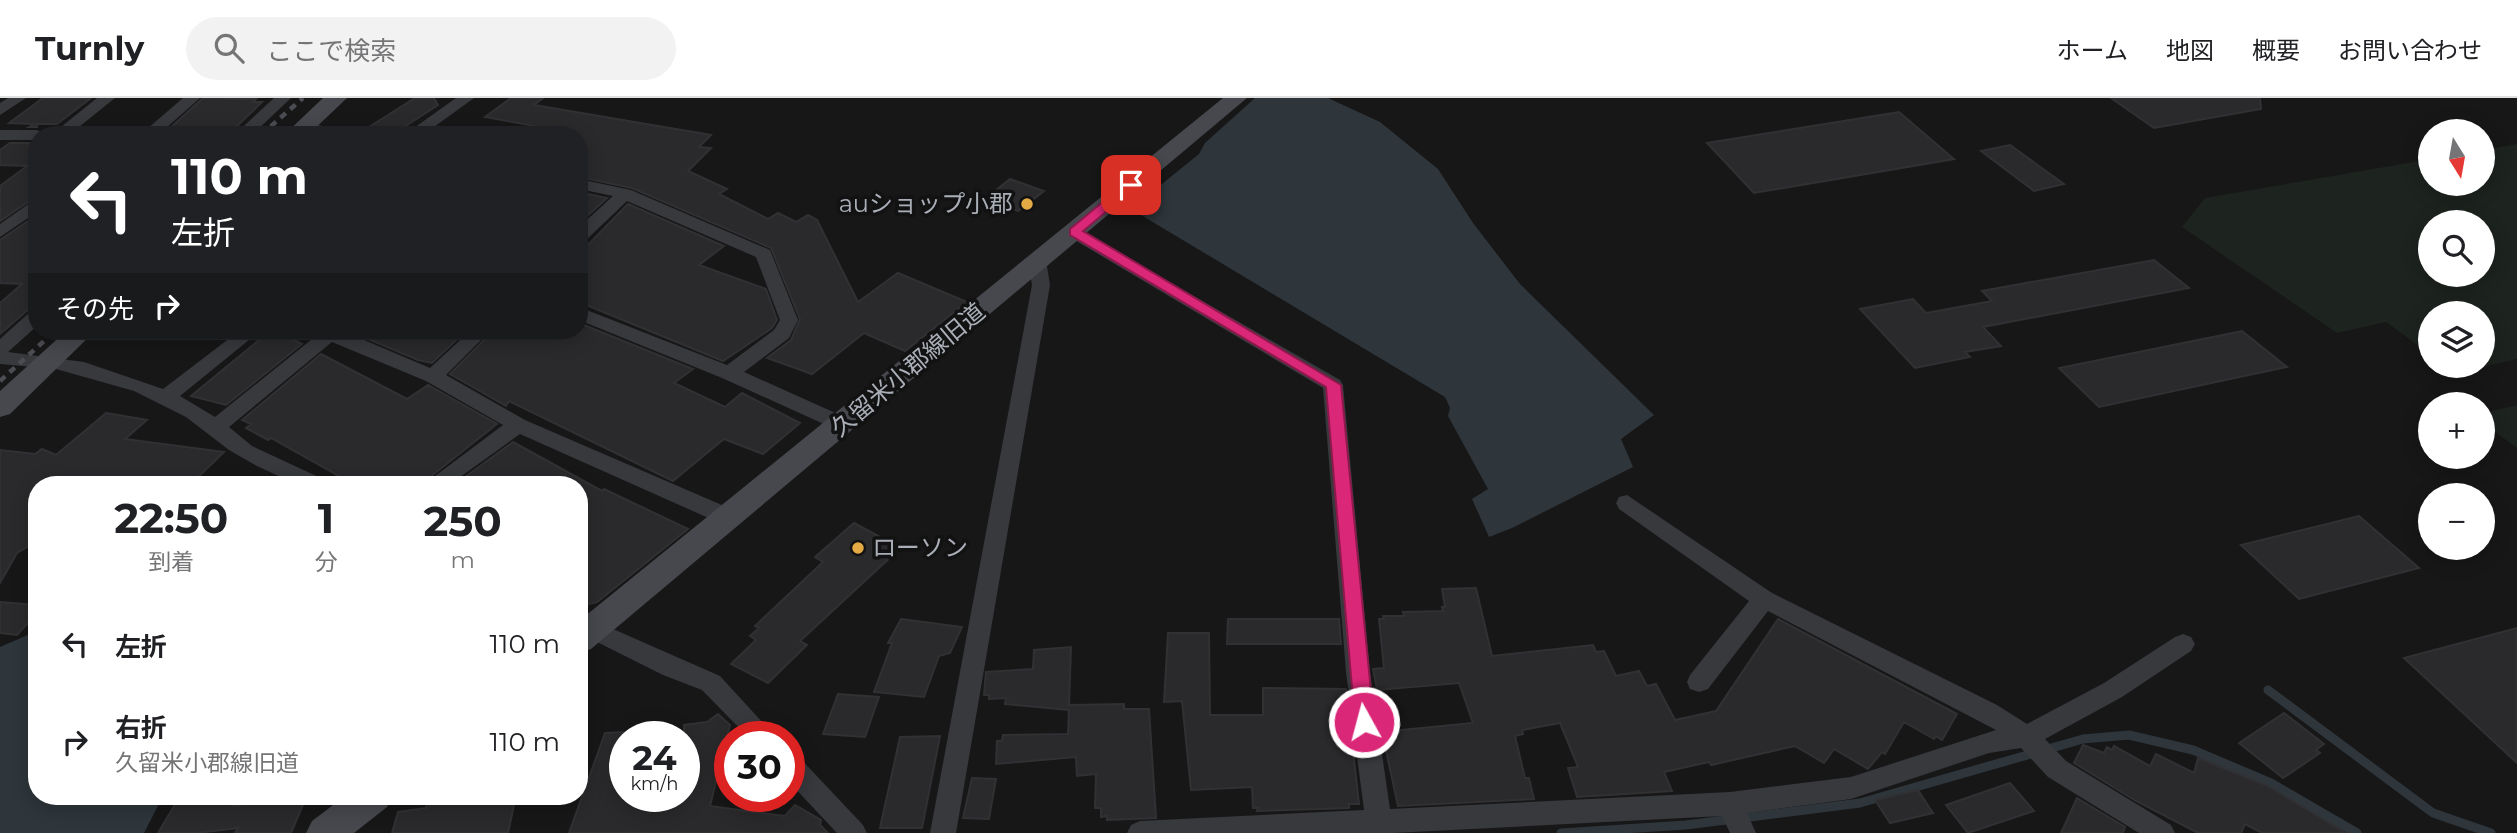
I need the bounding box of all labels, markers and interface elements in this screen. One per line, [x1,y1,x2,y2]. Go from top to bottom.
search box [186,17,676,80]
text: Turnly [35,28,144,68]
icon: search [210,29,248,67]
text: ここで検索 [266,35,396,67]
text: ホーム [2057,36,2128,65]
text: 地図 [2166,36,2214,65]
text: 概要 [2252,36,2300,65]
text: お問い合わせ [2338,36,2482,65]
north arrow [2418,119,2496,196]
map controls [2418,119,2495,560]
text: 110 m [171,147,308,206]
icon: left [56,154,147,245]
pin [1101,155,1161,215]
icon: arrive [1112,166,1150,204]
place label: auショップ小郡 [839,189,1013,218]
marker: auショップ小郡 [1019,196,1035,212]
button: search [2418,210,2495,287]
text: 左折 [171,213,235,252]
icon: right [148,287,186,325]
text: その先 [56,293,134,325]
street label: 久留米小郡線旧道 [825,297,991,442]
button: layers [2418,301,2495,378]
button: + [2418,392,2495,469]
button: − [2418,483,2495,560]
text: 22:50 [114,492,228,544]
text: 1 [318,492,334,544]
text: 250 [424,495,502,547]
place label: ローソン [872,533,968,562]
marker: ローソン [850,540,866,556]
text: m [450,546,475,574]
text: 到着 [148,548,194,576]
text: 分 [314,548,337,576]
icon: left [56,625,94,663]
text: 110 m [490,628,560,660]
text: 左折 [115,631,167,663]
position arrow [1327,685,1401,759]
text: 右折 [115,712,167,744]
speed limit sign: 30 [714,721,805,812]
icon: right [56,723,94,761]
text: 110 m [490,726,560,758]
text: 24 [632,736,677,779]
text: 久留米小郡線旧道 [115,749,299,777]
text: km/h [630,773,679,795]

